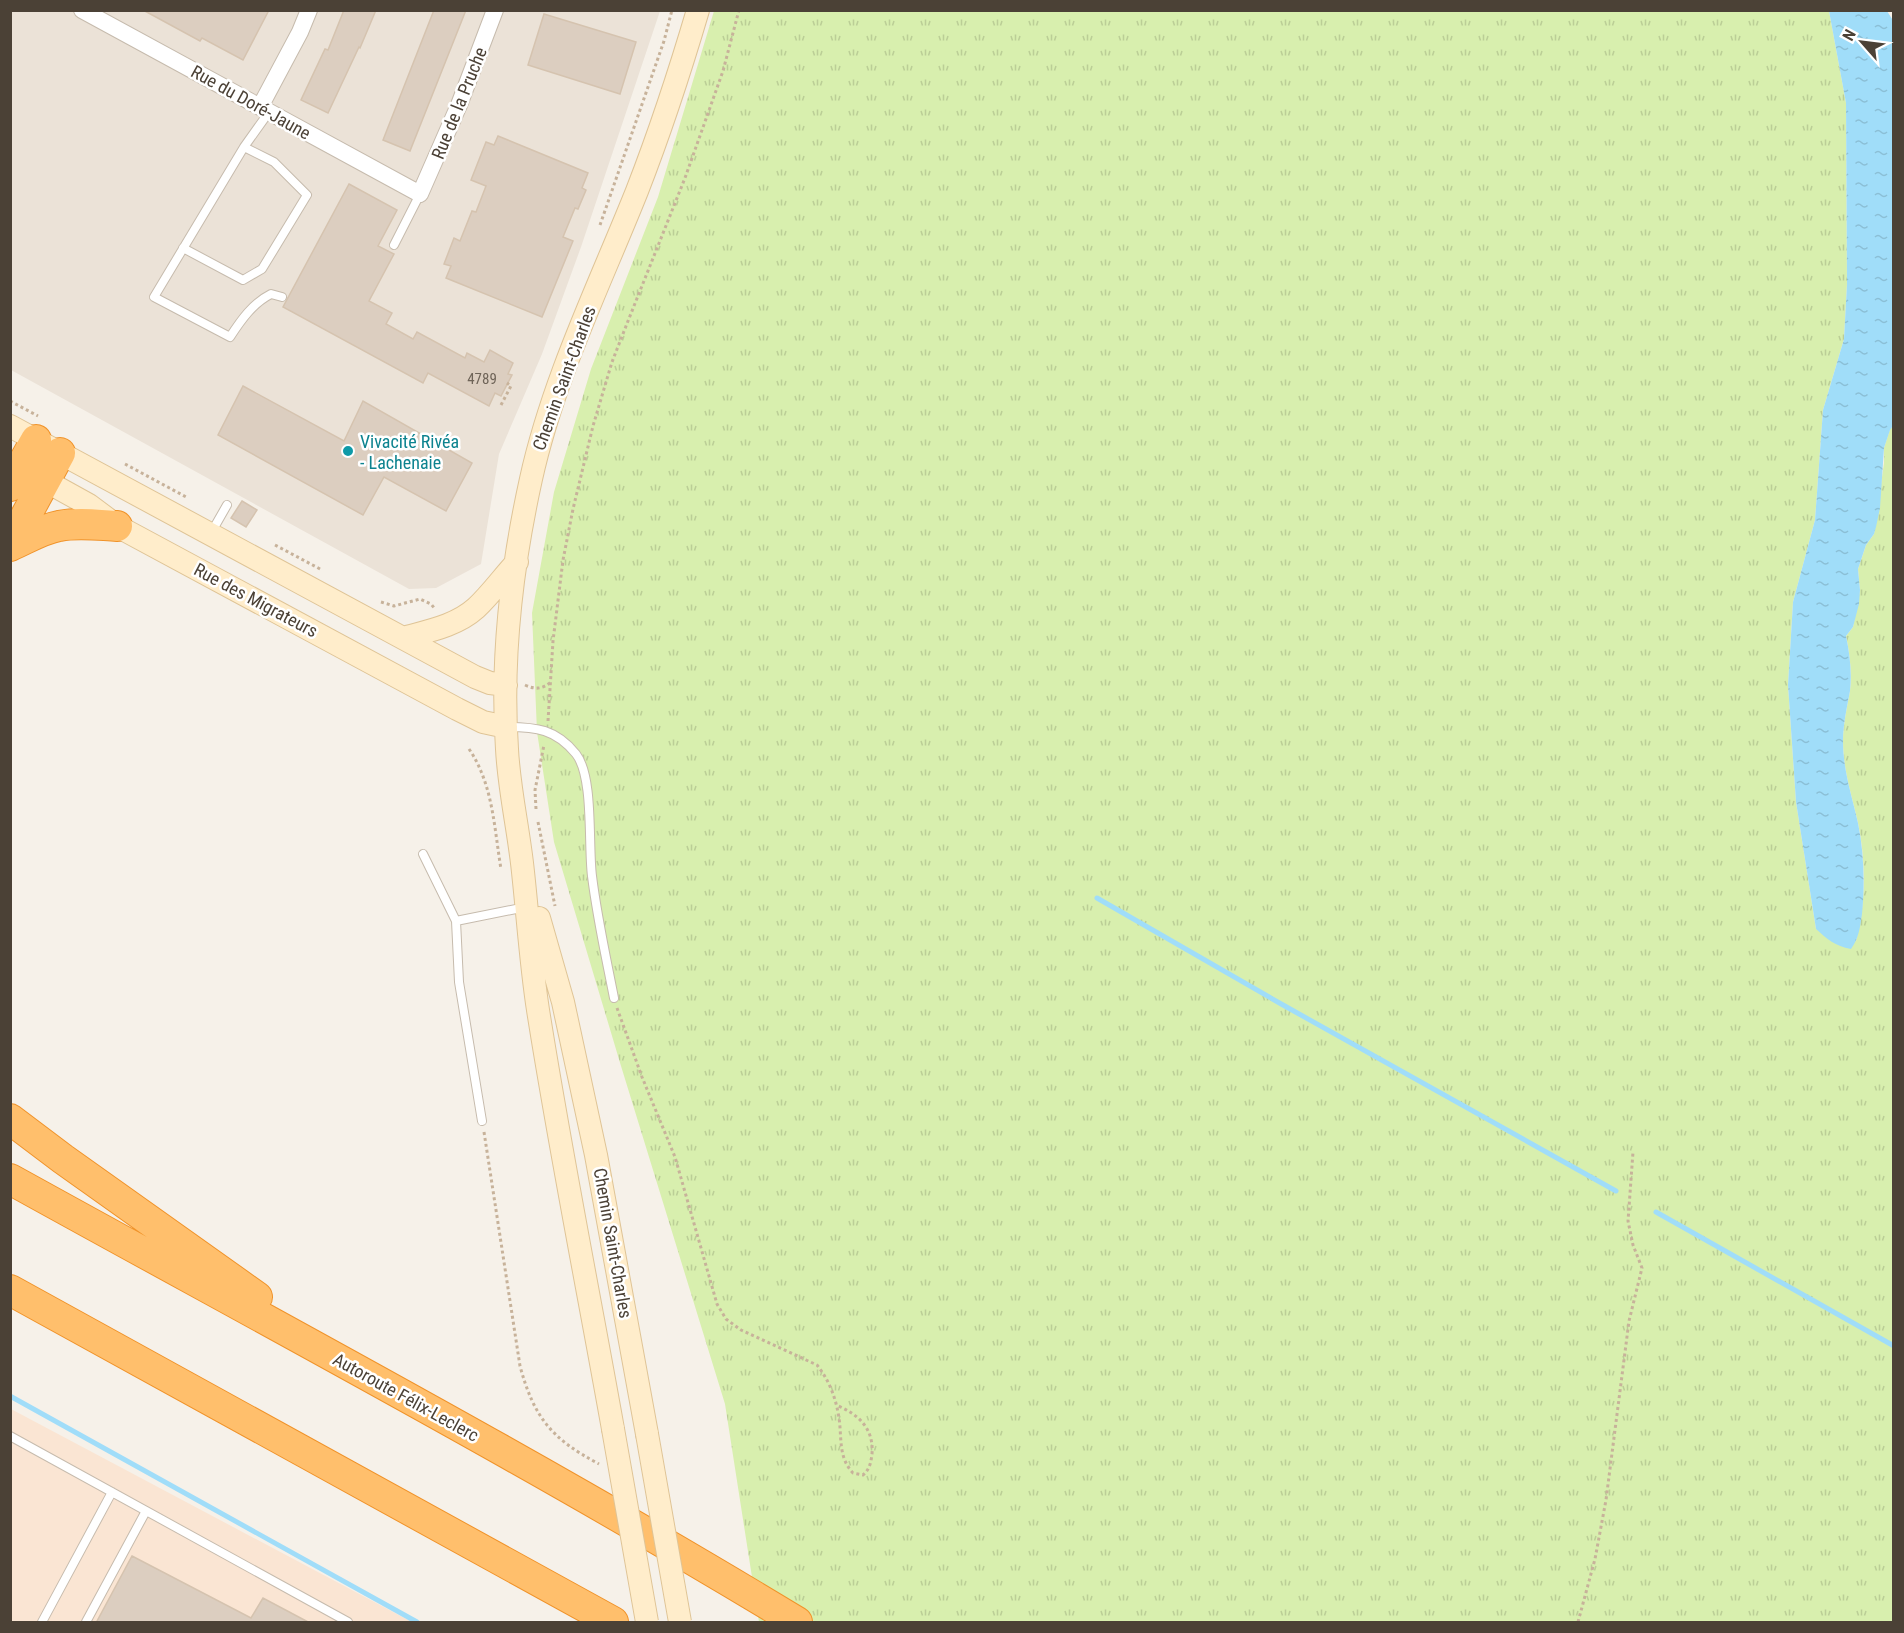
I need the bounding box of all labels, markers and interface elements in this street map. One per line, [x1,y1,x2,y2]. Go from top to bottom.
north arrow [1832,12,1892,72]
text: N [1839,26,1860,44]
street label: Rue de la Pruche [427,44,491,162]
street label: Rue du Doré-Jaune [188,61,314,143]
street label: Chemin Saint-Charles [528,303,600,453]
house number: 4789 [467,370,497,388]
place label: Vivacité Rivéa - Lachenaie [360,431,459,473]
marker: Vivacité Rivéa - Lachenaie [341,444,355,458]
street label: Rue des Migrateurs [191,559,321,641]
street label: Chemin Saint-Charles [589,1166,637,1320]
street label: Autoroute Félix-Leclerc [330,1348,482,1446]

